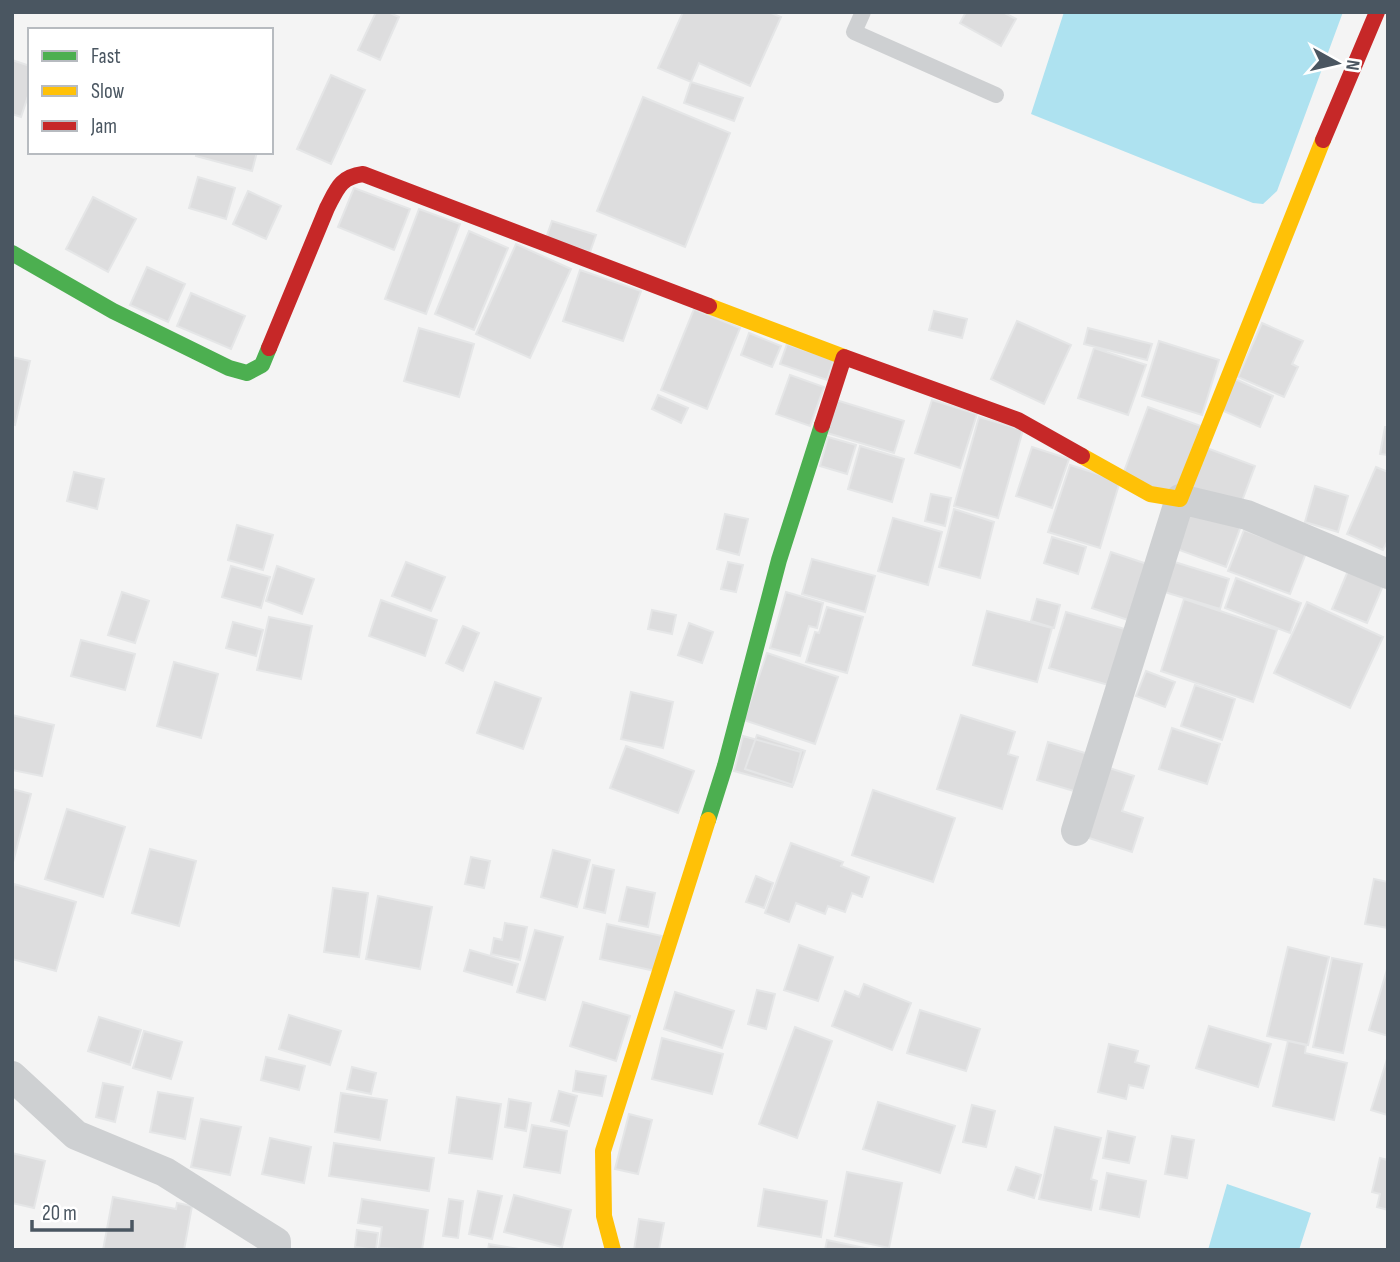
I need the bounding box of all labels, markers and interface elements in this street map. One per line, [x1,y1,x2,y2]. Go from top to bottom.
legend [28,28,273,154]
north arrow [1302,28,1372,98]
text: Fast [91,44,121,69]
text: N [1340,59,1364,72]
text: Slow [91,79,125,104]
text: Jam [90,114,117,139]
scale bar [32,1188,131,1232]
text: 20 m [42,1201,77,1226]

